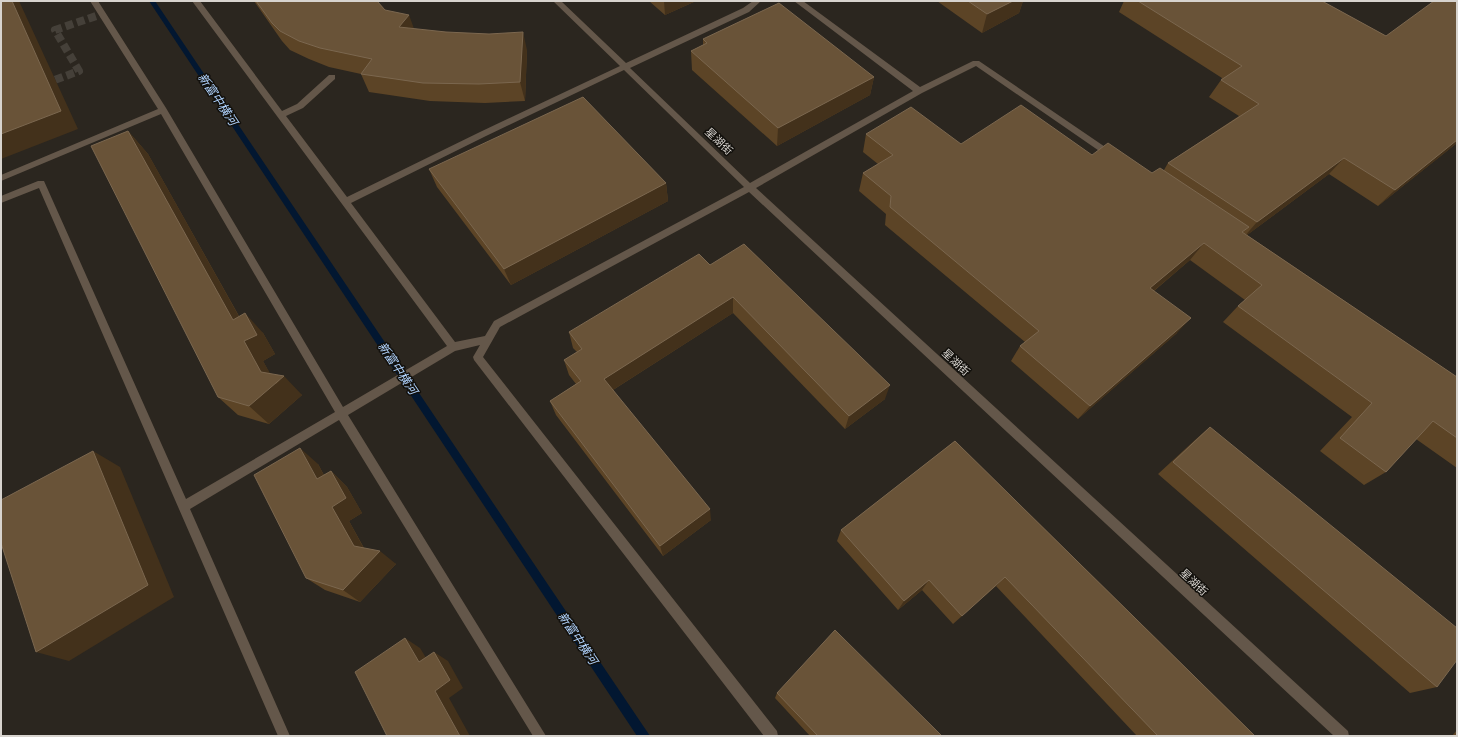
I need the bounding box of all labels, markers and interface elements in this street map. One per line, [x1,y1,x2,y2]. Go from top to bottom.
water label: 新富中横河 [195,70,242,130]
street label: 星湖街 [702,125,736,157]
water label: 新富中横河 [375,339,422,399]
street label: 星湖街 [939,346,973,378]
street label: 星湖街 [1177,566,1211,598]
water label: 新富中横河 [555,609,602,669]

